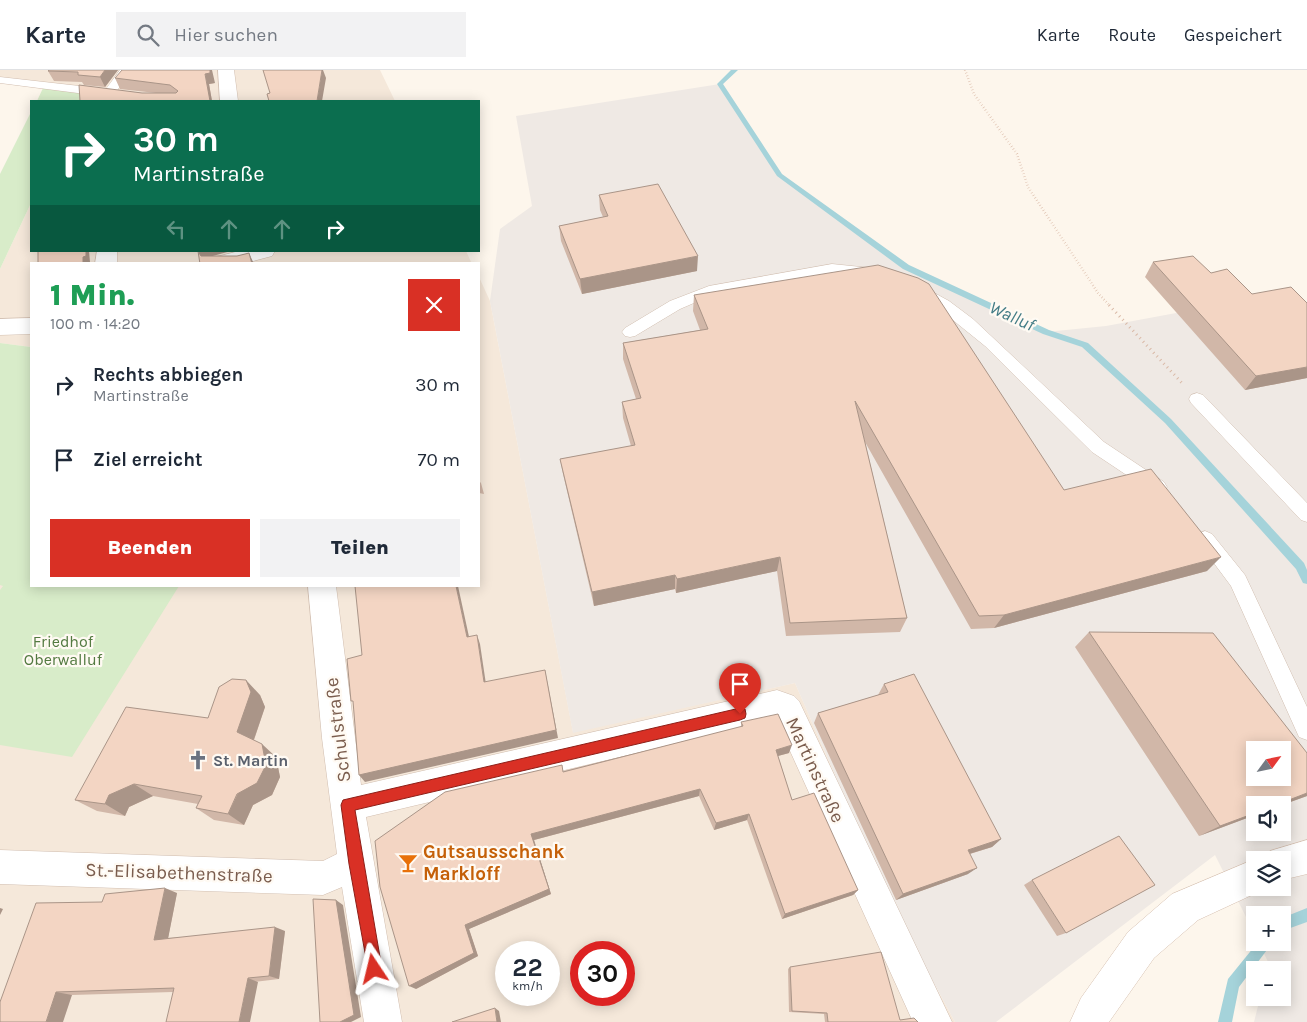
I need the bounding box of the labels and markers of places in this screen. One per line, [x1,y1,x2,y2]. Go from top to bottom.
pin [719,663,761,714]
church icon: St. Martin [187,749,209,771]
place label: St. Martin [213,751,288,770]
place label: Gutsausschank Markloff [423,841,564,885]
bar icon: Gutsausschank Markloff [397,852,419,874]

